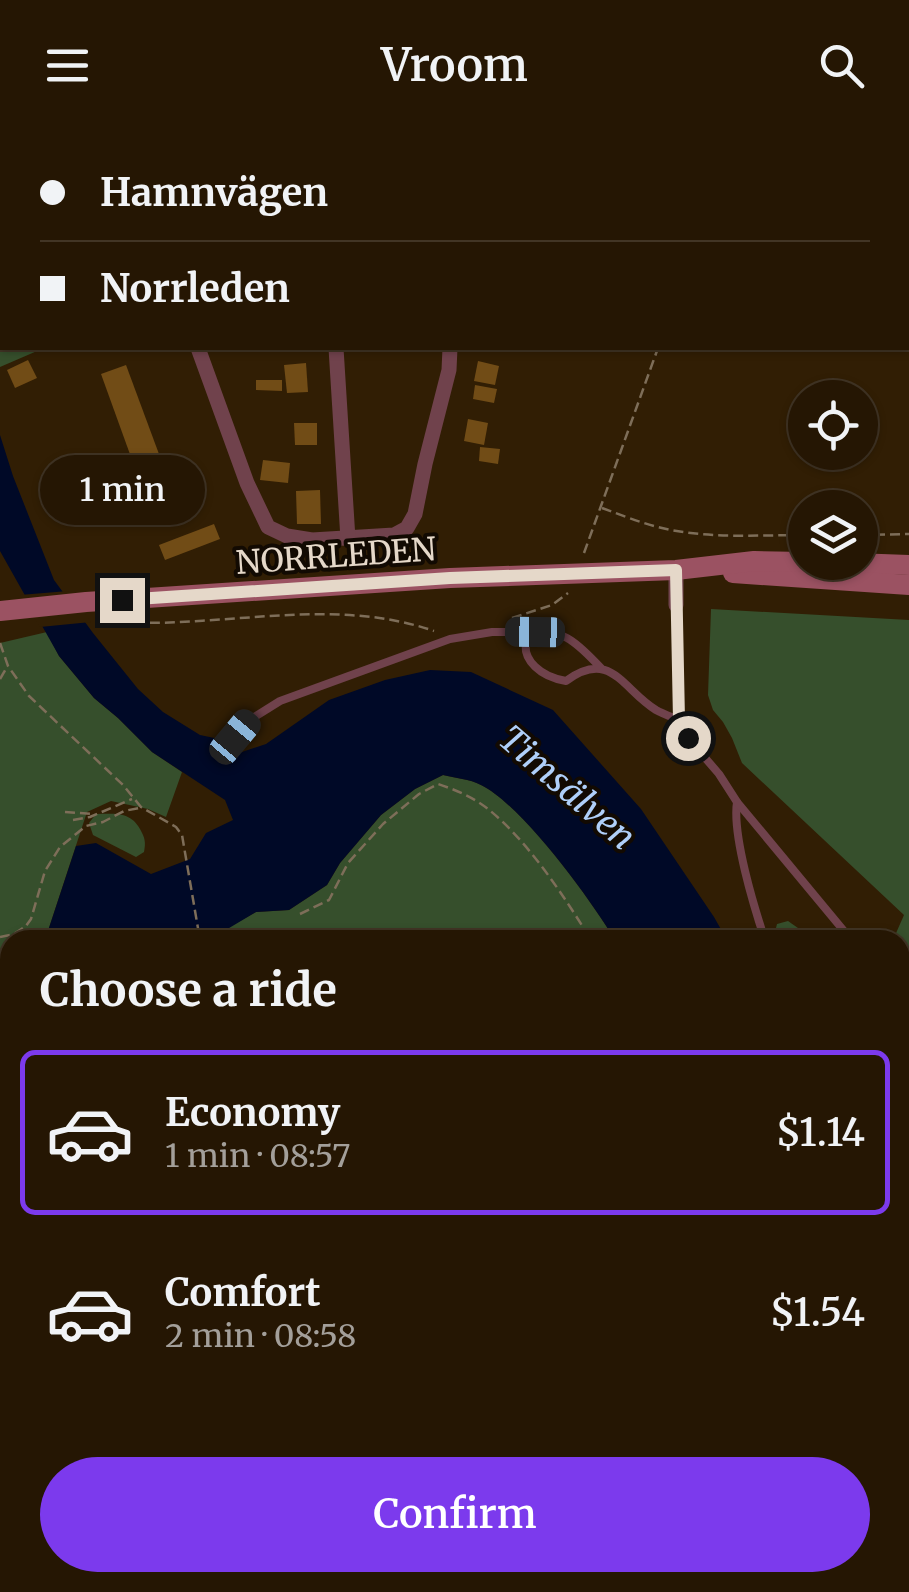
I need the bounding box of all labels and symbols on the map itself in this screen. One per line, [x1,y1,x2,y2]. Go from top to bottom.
callout: 1 min [39,455,204,525]
street label: NORRLEDEN [235,529,438,583]
route end [100,578,145,623]
car [505,616,565,648]
car [204,704,266,770]
route start [666,716,711,761]
water label: Timsälven [490,717,644,859]

